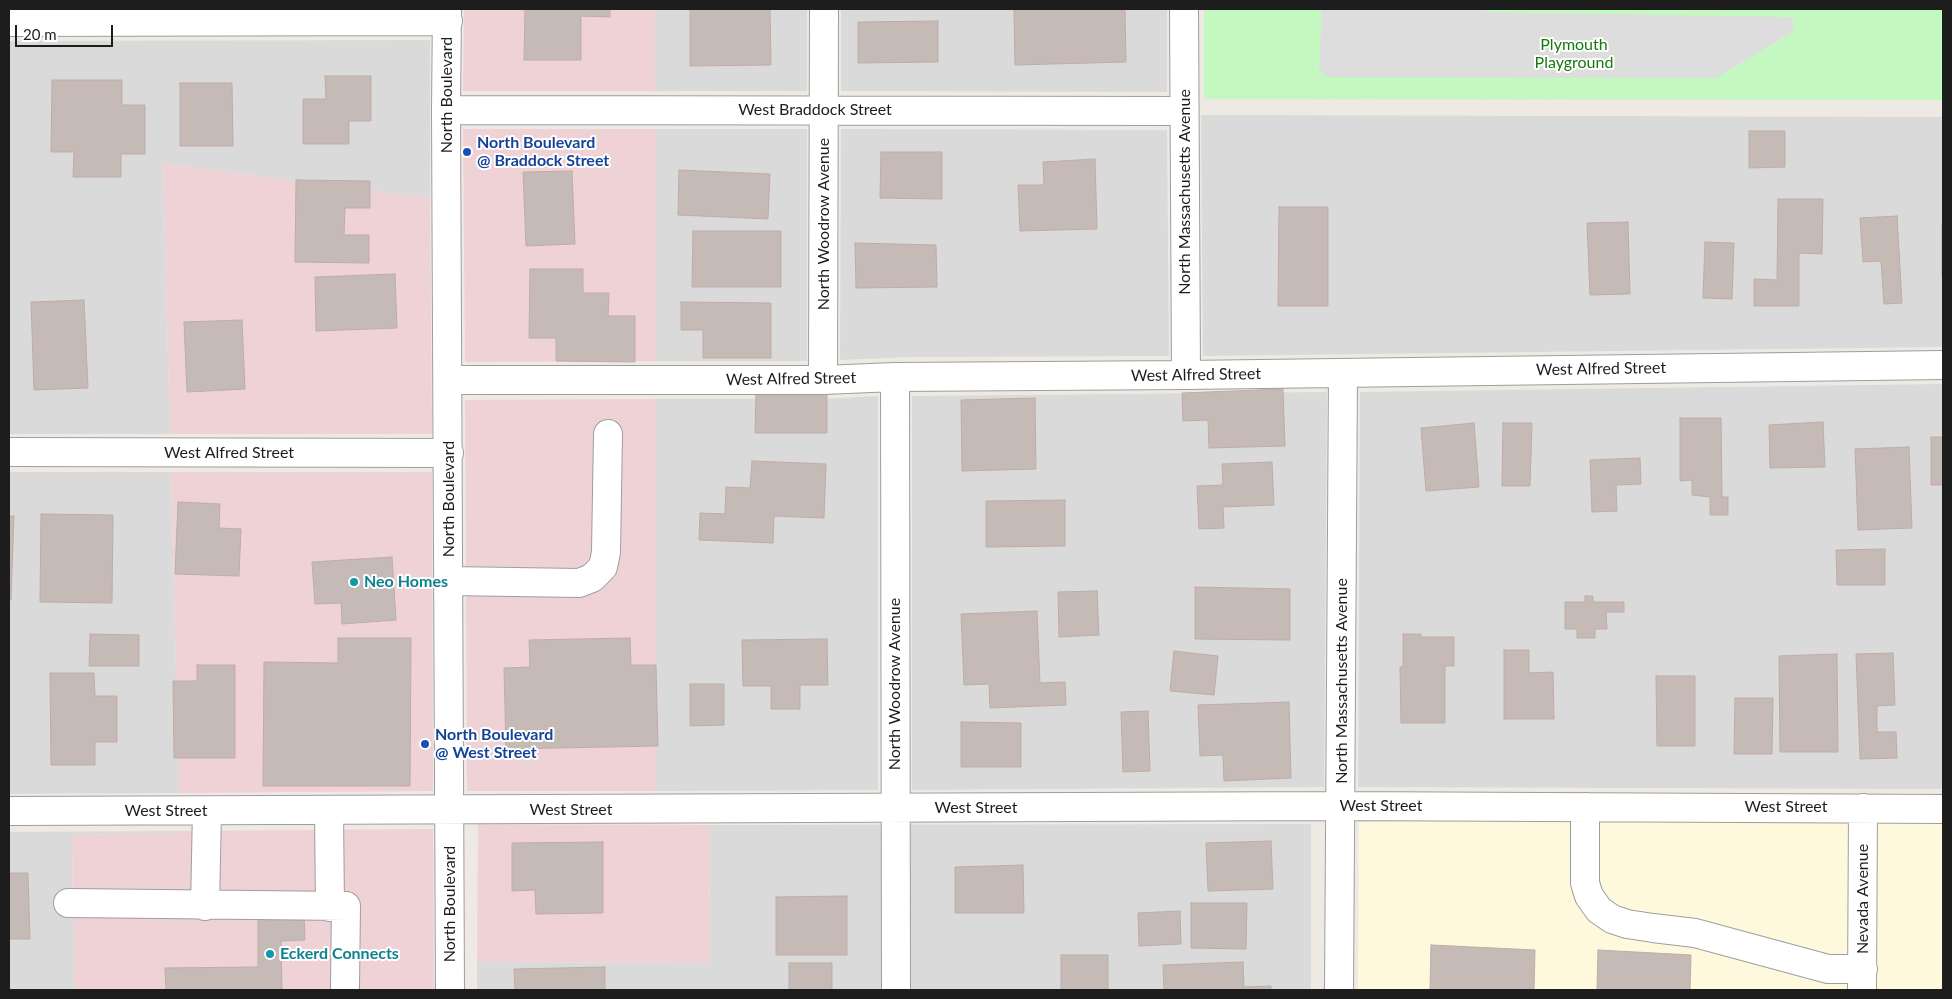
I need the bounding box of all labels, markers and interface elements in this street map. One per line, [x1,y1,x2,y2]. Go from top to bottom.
scale bar [18,15,115,47]
text: 20 m [23,25,57,43]
park label: Plymouth Playground [1535,35,1613,73]
street label: North Boulevard [437,37,457,153]
street label: North Massachusetts Avenue [1175,89,1195,295]
street label: West Braddock Street [738,100,892,120]
place label: North Boulevard @ Braddock Street [477,133,609,171]
street label: North Woodrow Avenue [814,138,834,310]
marker: North Boulevard @ Braddock Street [461,146,473,158]
street label: West Alfred Street [1536,358,1666,380]
street label: West Alfred Street [1131,364,1261,386]
street label: West Alfred Street [726,368,856,390]
street label: North Boulevard [439,441,459,557]
street label: West Alfred Street [164,443,294,463]
place label: Neo Homes [364,572,448,592]
marker: Neo Homes [348,576,360,588]
street label: North Massachusetts Avenue [1332,578,1352,784]
street label: North Woodrow Avenue [885,598,905,770]
place label: North Boulevard @ West Street [435,725,553,763]
marker: North Boulevard @ West Street [419,738,431,750]
street label: West Street [1340,796,1422,816]
street label: West Street [1745,797,1827,817]
street label: West Street [935,798,1017,818]
street label: West Street [530,800,612,820]
street label: West Street [125,801,207,821]
street label: Nevada Avenue [1853,844,1873,954]
street label: North Boulevard [440,846,460,962]
place label: Eckerd Connects [280,944,399,964]
marker: Eckerd Connects [264,948,276,960]

